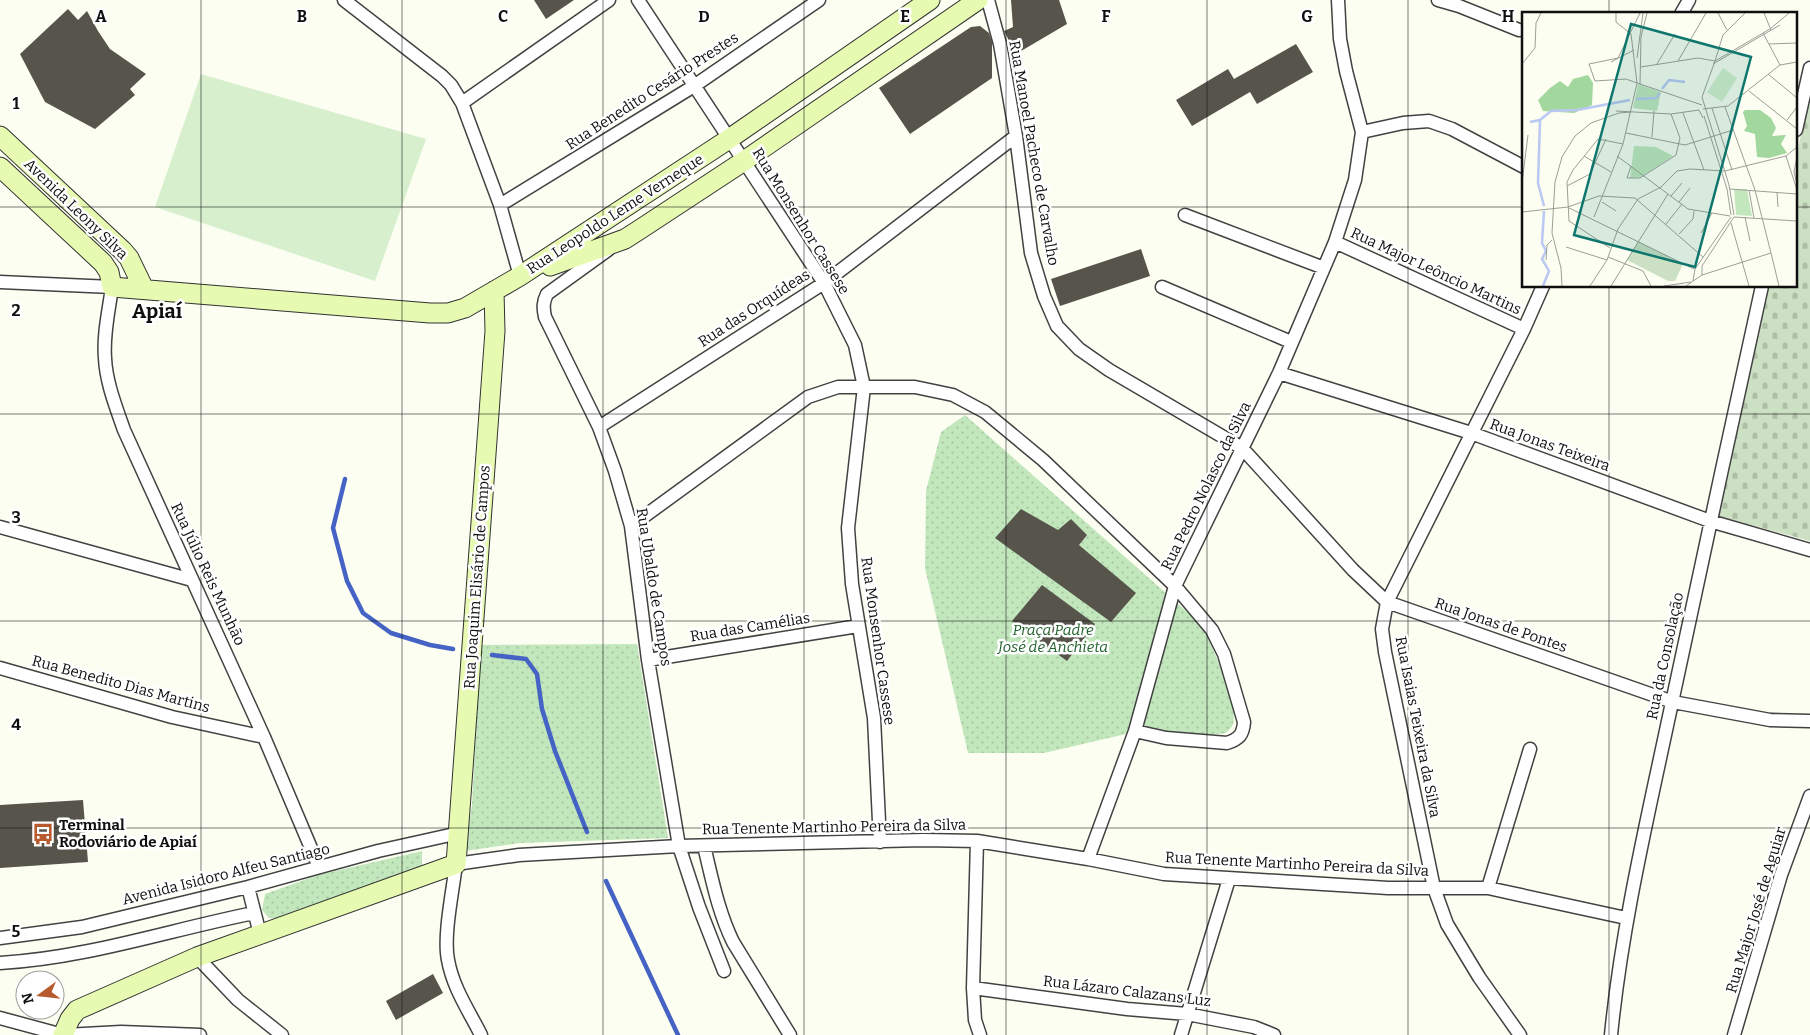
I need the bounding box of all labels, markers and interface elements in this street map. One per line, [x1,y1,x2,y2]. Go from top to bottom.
text: A [95,7,107,26]
text: B [297,7,307,26]
text: C [498,7,508,26]
text: D [698,7,710,26]
text: E [900,7,910,26]
text: F [1102,7,1111,26]
text: G [1301,7,1313,26]
text: H [1502,7,1515,26]
inset map [1522,12,1798,288]
street label: Rua Benedito Cesário Prestes [562,28,742,154]
street label: Rua Manoel Pacheco de Carvalho [1005,39,1063,267]
text: 1 [13,94,20,113]
street label: Rua Monsenhor Cassese [749,144,853,298]
street label: Rua Leopoldo Leme Verneque [523,150,707,278]
street label: Avenida Leony Silva [20,155,132,263]
street label: Rua Major Leôncio Martins [1348,223,1524,319]
street label: Rua das Orquídeas [695,265,813,351]
district label: Apiaí [132,299,183,323]
text: 2 [11,301,21,320]
street label: Rua Pedro Nolasco da Silva [1157,399,1255,573]
street label: Rua Jonas Teixeira [1487,415,1613,475]
street label: Rua Joaquim Elisário de Campos [460,465,494,689]
street label: Rua Júlio Reis Munhão [167,500,249,648]
street label: Rua Ubaldo de Campos [633,507,675,667]
text: 3 [11,508,21,527]
street label: Rua Monsenhor Cassese [857,556,899,726]
street label: Rua da Consolação [1643,591,1687,721]
street label: Rua Jonas de Pontes [1432,594,1570,656]
street label: Rua das Camélias [689,609,811,645]
park label: Praça Padre José de Anchieta [996,621,1108,656]
street label: Rua Isaias Teixeira da Silva [1392,635,1444,819]
street label: Rua Benedito Dias Martins [30,652,212,716]
text: 4 [11,715,21,734]
place label: Terminal Rodoviário de Apiaí [59,816,197,851]
street label: Rua Tenente Martinho Pereira da Silva [702,816,966,838]
bus stop icon: Terminal Rodoviário de Apiaí [30,821,56,847]
street label: Rua Major José de Aguiar [1722,824,1790,995]
street label: Avenida Isidoro Alfeu Santiago [120,839,332,909]
street label: Rua Tenente Martinho Pereira da Silva [1165,848,1429,880]
text: 5 [12,922,21,941]
north arrow [15,970,65,1020]
street label: Rua Lázaro Calazans Luz [1042,972,1212,1010]
text: N [18,991,38,1006]

